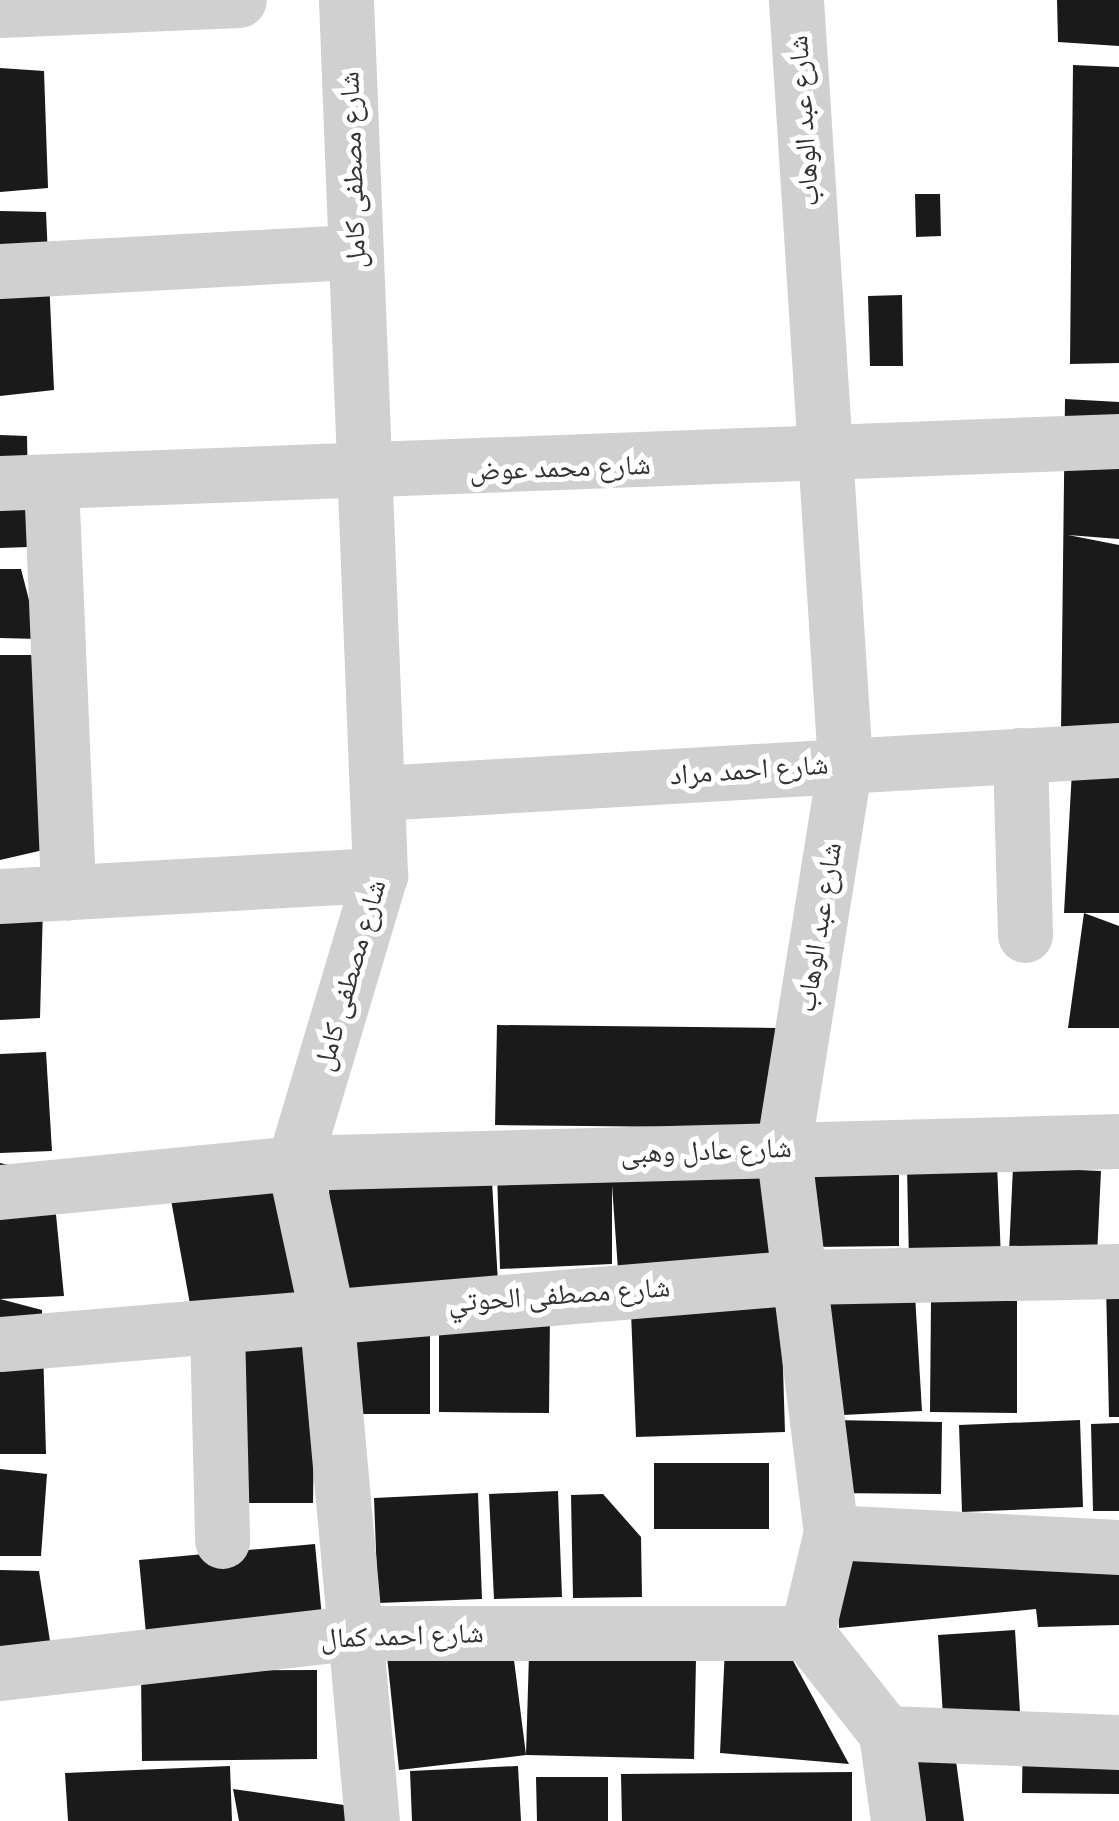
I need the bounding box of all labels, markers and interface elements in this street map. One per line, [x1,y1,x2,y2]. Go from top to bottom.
street label: شارع عبد الوهاب [780,34,826,208]
street label: شارع مصطفى كامل [332,71,372,269]
street label: شارع محمد عوض [469,447,651,487]
street label: شارع احمد مراد [669,747,829,791]
street label: شارع عبد الوهاب [788,840,848,1014]
street label: شارع مصطفى كامل [306,876,392,1074]
street label: شارع عادل وهبى [620,1130,792,1170]
street label: شارع مصطفى الحوتي [447,1269,671,1319]
street label: شارع احمد كمال [320,1615,484,1655]

